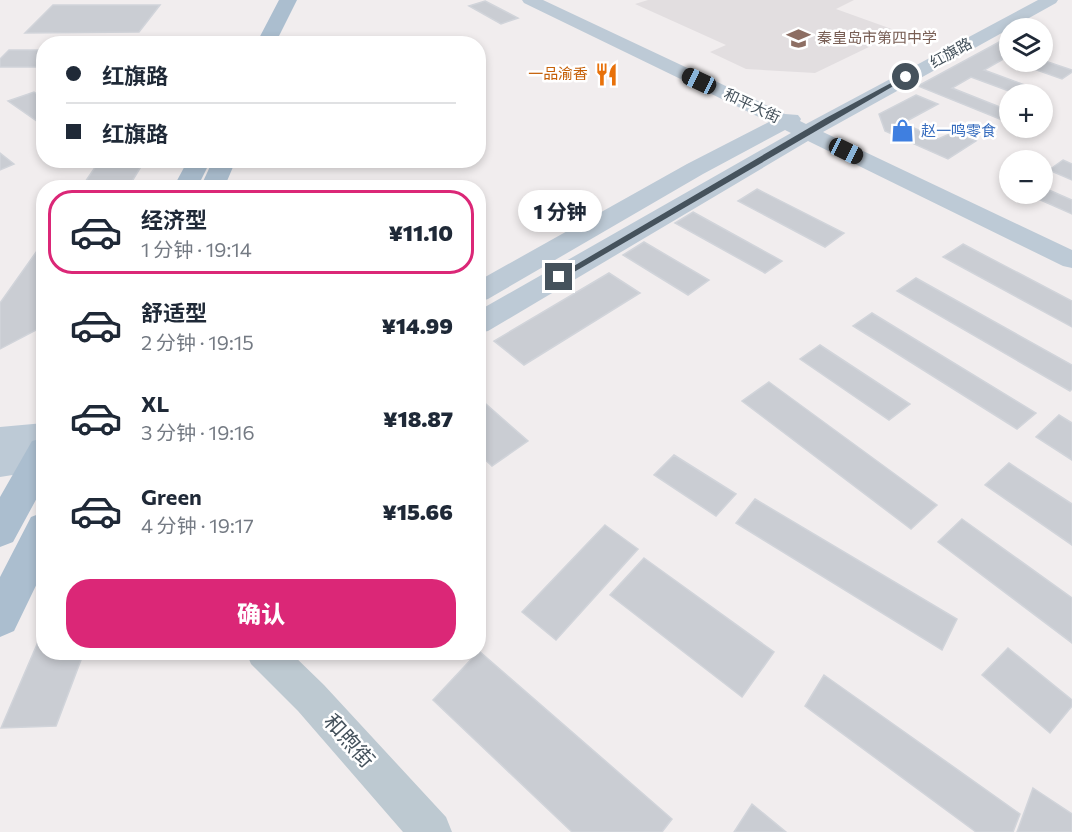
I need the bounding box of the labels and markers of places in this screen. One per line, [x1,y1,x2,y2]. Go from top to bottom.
school or university icon: 秦皇岛市第四中学 [786,25,812,51]
place label: 秦皇岛市第四中学 [817,28,937,46]
restaurant icon: 一品渝香 [593,61,619,87]
place label: 一品渝香 [528,64,588,82]
shop icon: 赵一鸣零食 [890,118,916,144]
place label: 赵一鸣零食 [921,121,996,139]

